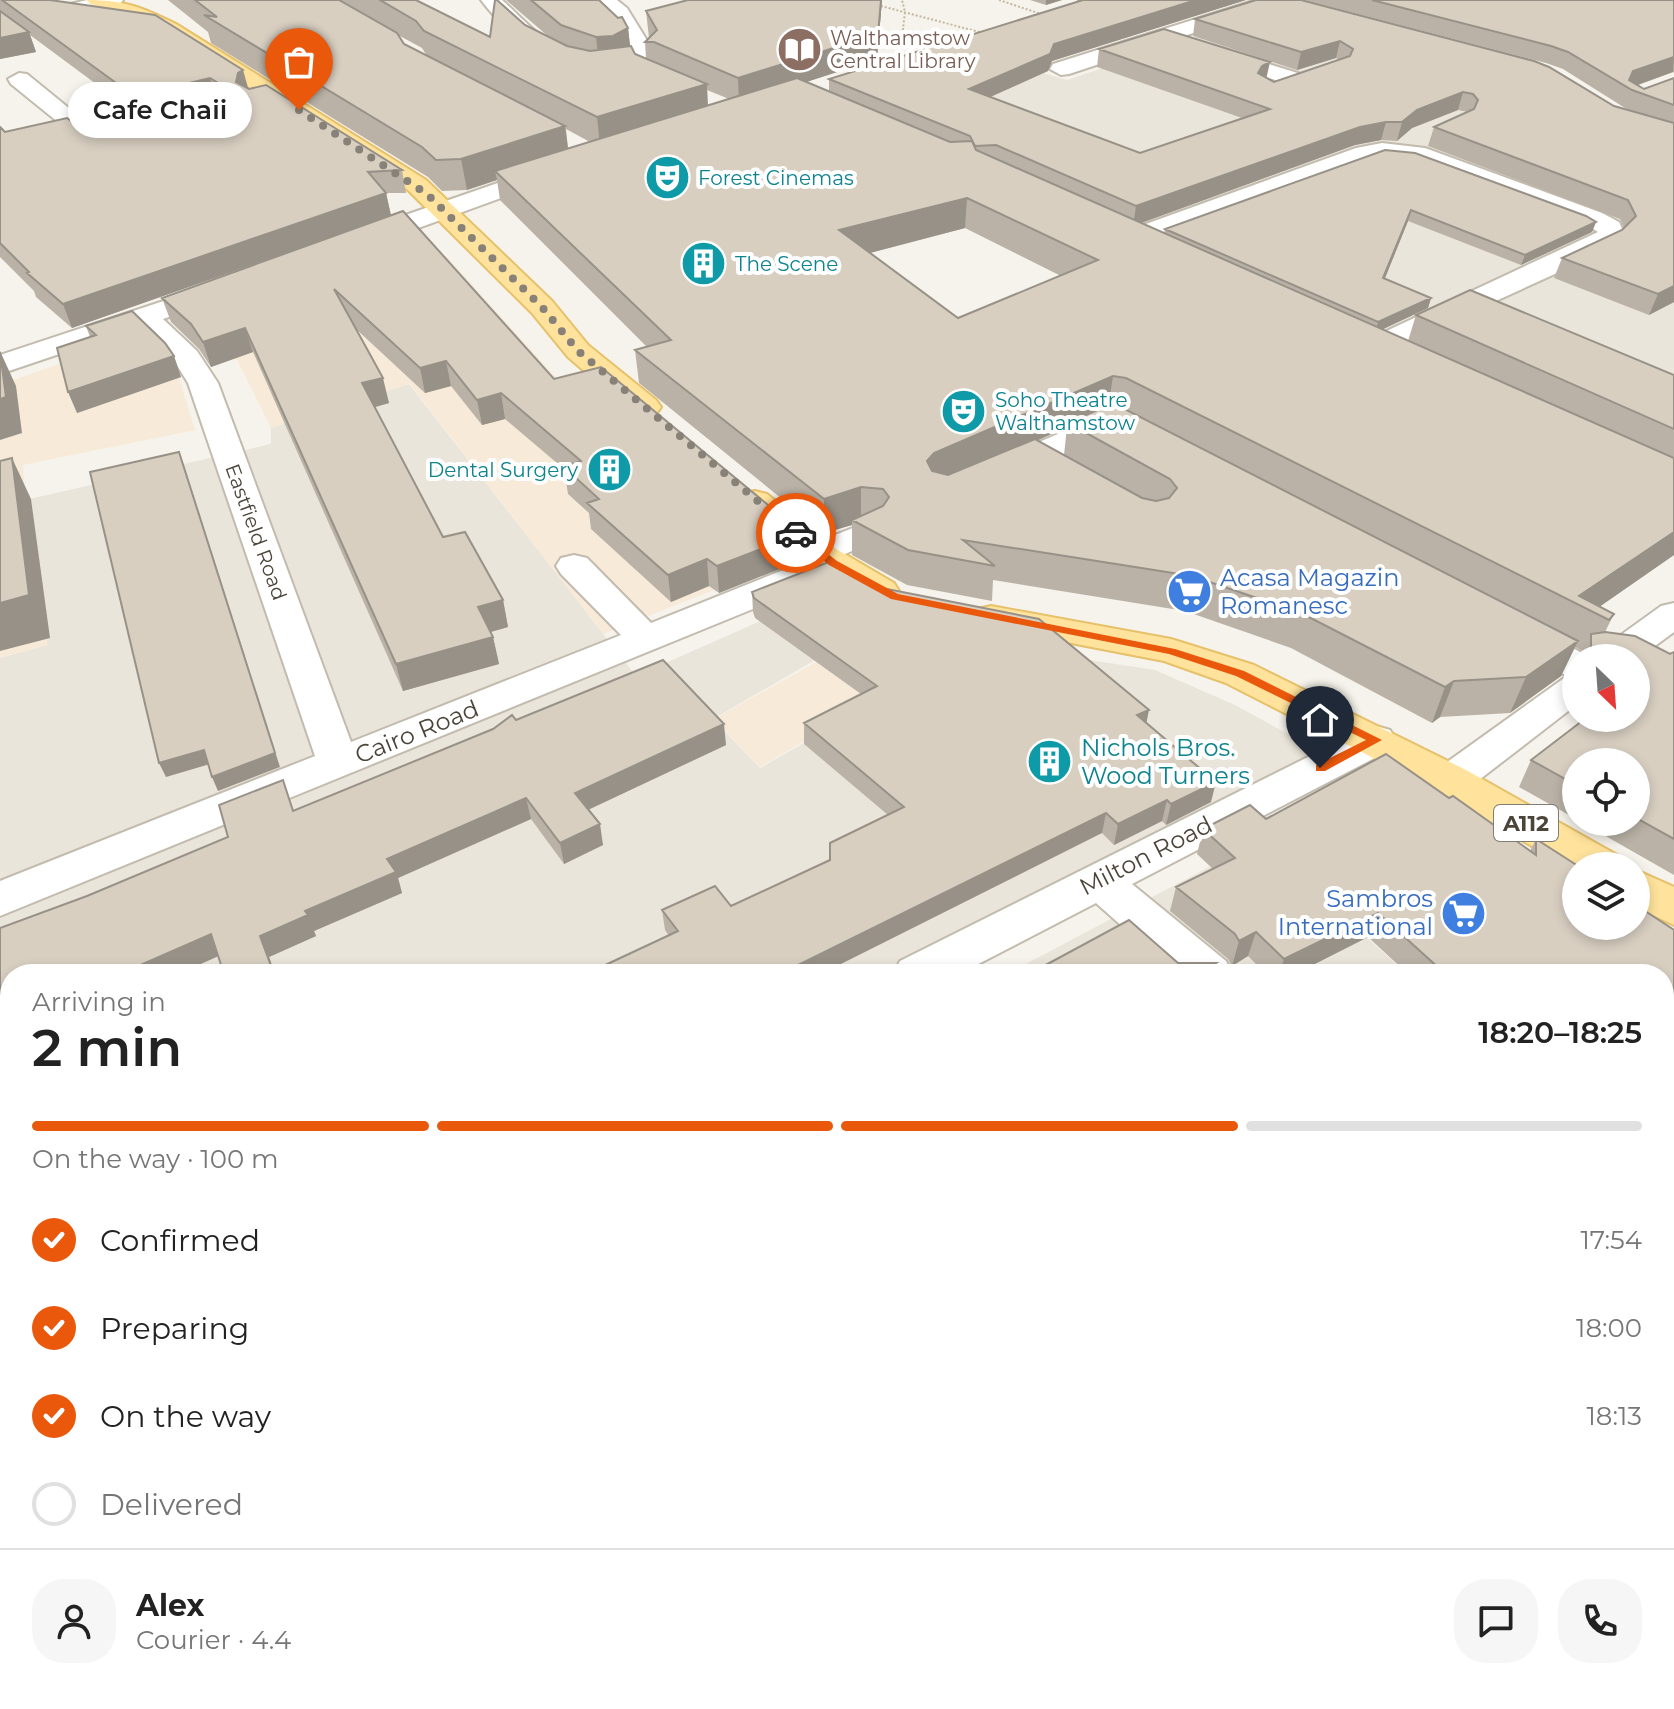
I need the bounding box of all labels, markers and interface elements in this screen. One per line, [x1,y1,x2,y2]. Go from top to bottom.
library icon: Walthamstow Central Library [775,25,823,73]
place label: Walthamstow Central Library [830,26,976,73]
pin [265,28,333,110]
icon: bag [277,40,321,84]
callout: Cafe Chaii [67,82,251,138]
text: Cafe Chaii [93,94,227,126]
theatre icon: Forest Cinemas [643,154,691,202]
place label: Forest Cinemas [698,166,854,190]
building icon: The Scene [680,240,728,288]
place label: The Scene [735,252,838,276]
theatre icon: Soho Theatre Walthamstow [940,388,988,436]
place label: Soho Theatre Walthamstow [995,388,1136,435]
building icon: Dental Surgery [585,446,633,494]
place label: Dental Surgery [428,458,578,482]
street label: Eastfield Road [220,461,292,603]
courier [756,493,836,573]
icon: car [774,511,818,555]
place label: Acasa Magazin Romanesc [1220,563,1400,620]
supermarket icon: Acasa Magazin Romanesc [1165,568,1213,616]
north arrow [1562,644,1650,732]
map controls [1562,644,1650,940]
pin [1286,686,1354,768]
street label: Cairo Road [351,694,483,769]
icon: home [1298,698,1342,742]
place label: Nichols Bros. Wood Turners [1081,733,1250,790]
building icon: Nichols Bros. Wood Turners [1026,738,1074,786]
button: locate [1562,748,1650,836]
road number: A112 [1494,805,1558,841]
street label: Milton Road [1074,810,1217,901]
button: layers [1562,852,1650,940]
place label: Sambros International [1278,884,1433,941]
supermarket icon: Sambros International [1440,889,1488,937]
text: Arriving in [32,986,166,1018]
text: 18:20–18:25 [1478,1014,1642,1051]
text: 2 min [32,1016,182,1079]
text: On the way · 100 m [32,1143,279,1175]
icon: check [32,1218,76,1262]
text: Confirmed [100,1222,260,1259]
text: 17:54 [1580,1224,1642,1256]
icon: check [32,1306,76,1350]
text: Preparing [100,1310,249,1347]
text: 18:00 [1576,1312,1642,1344]
icon: check [32,1394,76,1438]
text: On the way [100,1398,271,1435]
text: 18:13 [1586,1400,1642,1432]
text: Delivered [100,1486,243,1523]
button: person [32,1579,116,1663]
button: chat [1454,1579,1538,1663]
button: phone [1558,1579,1642,1663]
text: Alex [136,1587,204,1624]
text: Courier · 4.4 [136,1624,291,1656]

